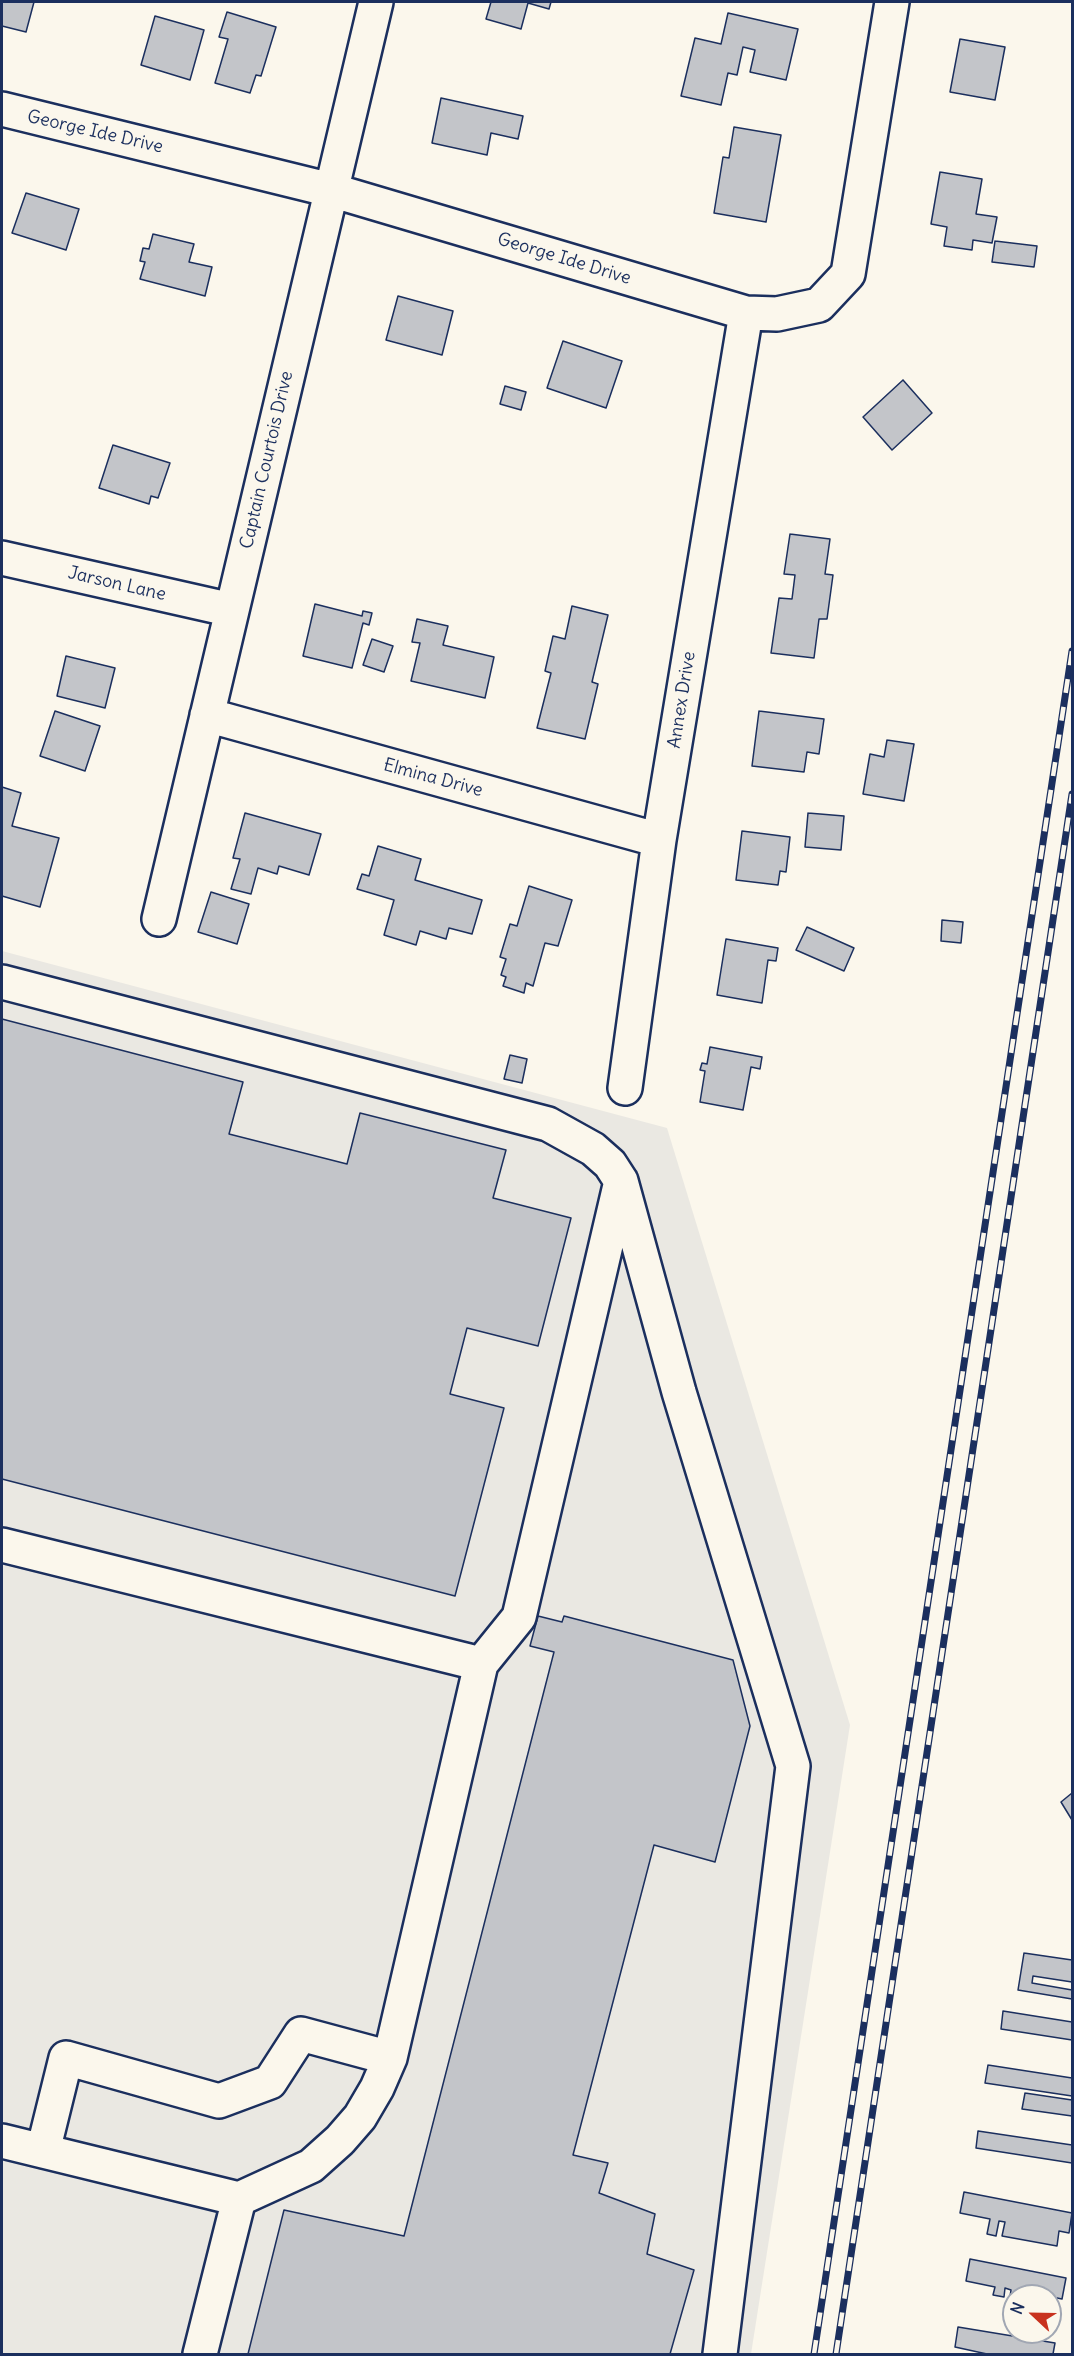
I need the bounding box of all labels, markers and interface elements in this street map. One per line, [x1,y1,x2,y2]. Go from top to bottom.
street label: George Ide Drive [25,106,165,158]
street label: George Ide Drive [495,228,633,290]
street label: Captain Courtois Drive [236,369,298,551]
street label: Jarson Lane [66,562,168,606]
street label: Annex Drive [664,650,700,750]
street label: Elmina Drive [381,754,485,802]
north arrow [1002,2284,1062,2344]
text: N [1006,2299,1029,2317]

